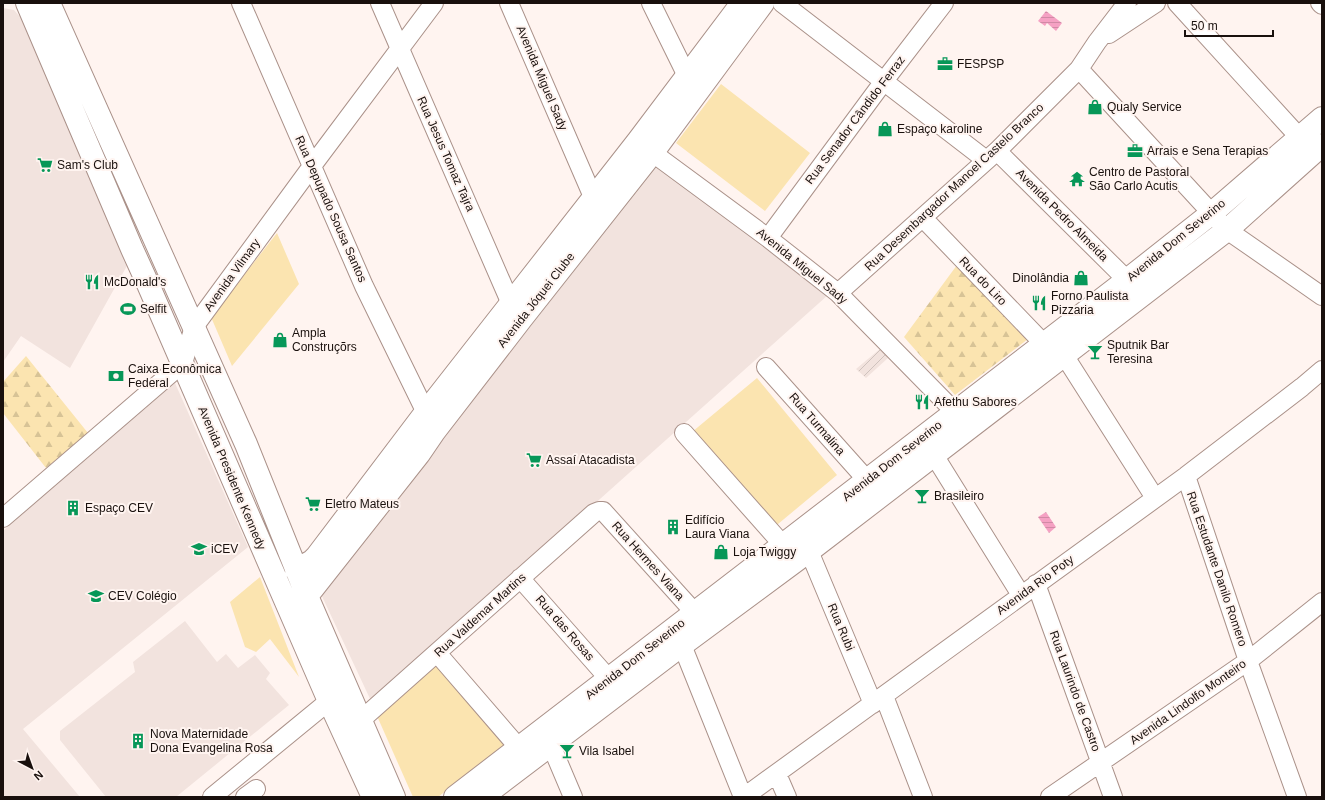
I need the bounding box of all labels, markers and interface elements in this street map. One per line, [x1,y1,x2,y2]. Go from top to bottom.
scale bar [1185,12,1273,38]
text: 50 m [1191,19,1218,33]
street label: Avenida Miguel Sady [514,23,570,133]
street label: Rua Senador Cândido Ferraz [802,53,908,187]
office icon: FESPSP [936,55,954,73]
place label: FESPSP [957,57,1004,71]
street label: Rua Jesus Tomaz Tajra [414,94,478,214]
shop icon: Qualy Service [1086,98,1104,116]
street label: Rua Desembargador Manoel Castelo Branco [862,100,1047,274]
place label: Qualy Service [1107,100,1182,114]
shop icon: Espaço karoline [876,120,894,138]
place label: Espaço karoline [897,122,983,136]
street label: Rua Depupado Sousa Santos [292,134,370,284]
office icon: Arrais e Sena Terapias [1126,142,1144,160]
place label: Arrais e Sena Terapias [1147,144,1268,158]
supermarket icon: Sam's Club [36,156,54,174]
place label: Sam's Club [57,158,118,172]
place label: Centro de Pastoral São Carlo Acutis [1089,165,1189,193]
street label: Avenida Pedro Almeida [1013,166,1111,264]
temple icon: Centro de Pastoral São Carlo Acutis [1068,170,1086,188]
street label: Avenida Dom Severino [1124,196,1228,284]
street label: Avenida Miguel Sady [754,225,850,307]
street label: Avenida Vilmary [201,236,263,314]
street label: Avenida Jóquei Clube [495,250,578,350]
street label: Rua do Liro [956,254,1010,308]
shop icon: Dinolândia [1072,269,1090,287]
place label: Dinolândia [1012,271,1069,285]
restaurant icon: McDonald's [83,273,101,291]
place label: McDonald's [104,275,166,289]
place label: Forno Paulista Pizzaria [1051,289,1129,317]
restaurant icon: Forno Paulista Pizzaria [1030,294,1048,312]
sports icon: Selfit [119,300,137,318]
place label: Selfit [140,302,167,316]
place label: Ampla Construçõrs [292,326,357,354]
shop icon: Ampla Construçõrs [271,331,289,349]
place label: Sputnik Bar Teresina [1107,338,1169,366]
bar icon: Sputnik Bar Teresina [1086,343,1104,361]
place label: Caixa Econômica Federal [128,362,222,390]
bank icon: Caixa Econômica Federal [107,367,125,385]
street label: Rua Turmalina [786,390,848,458]
restaurant icon: Afethu Sabores [913,393,931,411]
place label: Afethu Sabores [934,395,1017,409]
street label: Avenida Presidente Kennedy [195,404,269,552]
street label: Avenida Dom Severino [839,418,945,504]
supermarket icon: Assaí Atacadista [525,451,543,469]
place label: Assaí Atacadista [546,453,635,467]
bar icon: Brasileiro [913,487,931,505]
place label: Brasileiro [934,489,984,503]
street label: Rua Estudante Danilo Romero [1184,490,1250,649]
supermarket icon: Eletro Mateus [304,495,322,513]
place label: Eletro Mateus [325,497,399,511]
building icon: Espaço CEV [64,499,82,517]
place label: Espaço CEV [85,501,153,515]
place label: Edifício Laura Viana [685,513,750,541]
building icon: Edifício Laura Viana [664,518,682,536]
street label: Rua Hermes Viana [609,519,687,604]
school or university icon: iCEV [190,540,208,558]
place label: iCEV [211,542,238,556]
shop icon: Loja Twiggy [712,543,730,561]
place label: Loja Twiggy [733,545,796,559]
street label: Avenida Rio Poty [994,552,1076,618]
street label: Rua Valdemar Martins [431,570,529,660]
school or university icon: CEV Colégio [87,587,105,605]
place label: CEV Colégio [108,589,177,603]
street label: Rua das Rosas [533,592,597,664]
street label: Rua Rubi [825,601,857,653]
street label: Avenida Dom Severino [582,616,688,702]
street label: Rua Laurindo de Castro [1047,629,1103,754]
street label: Avenida Lindolfo Monteiro [1127,656,1249,747]
place label: Nova Maternidade Dona Evangelina Rosa [150,727,273,755]
building icon: Nova Maternidade Dona Evangelina Rosa [129,732,147,750]
bar icon: Vila Isabel [558,742,576,760]
place label: Vila Isabel [579,744,634,758]
north arrow [12,748,52,788]
text: N [32,768,45,783]

